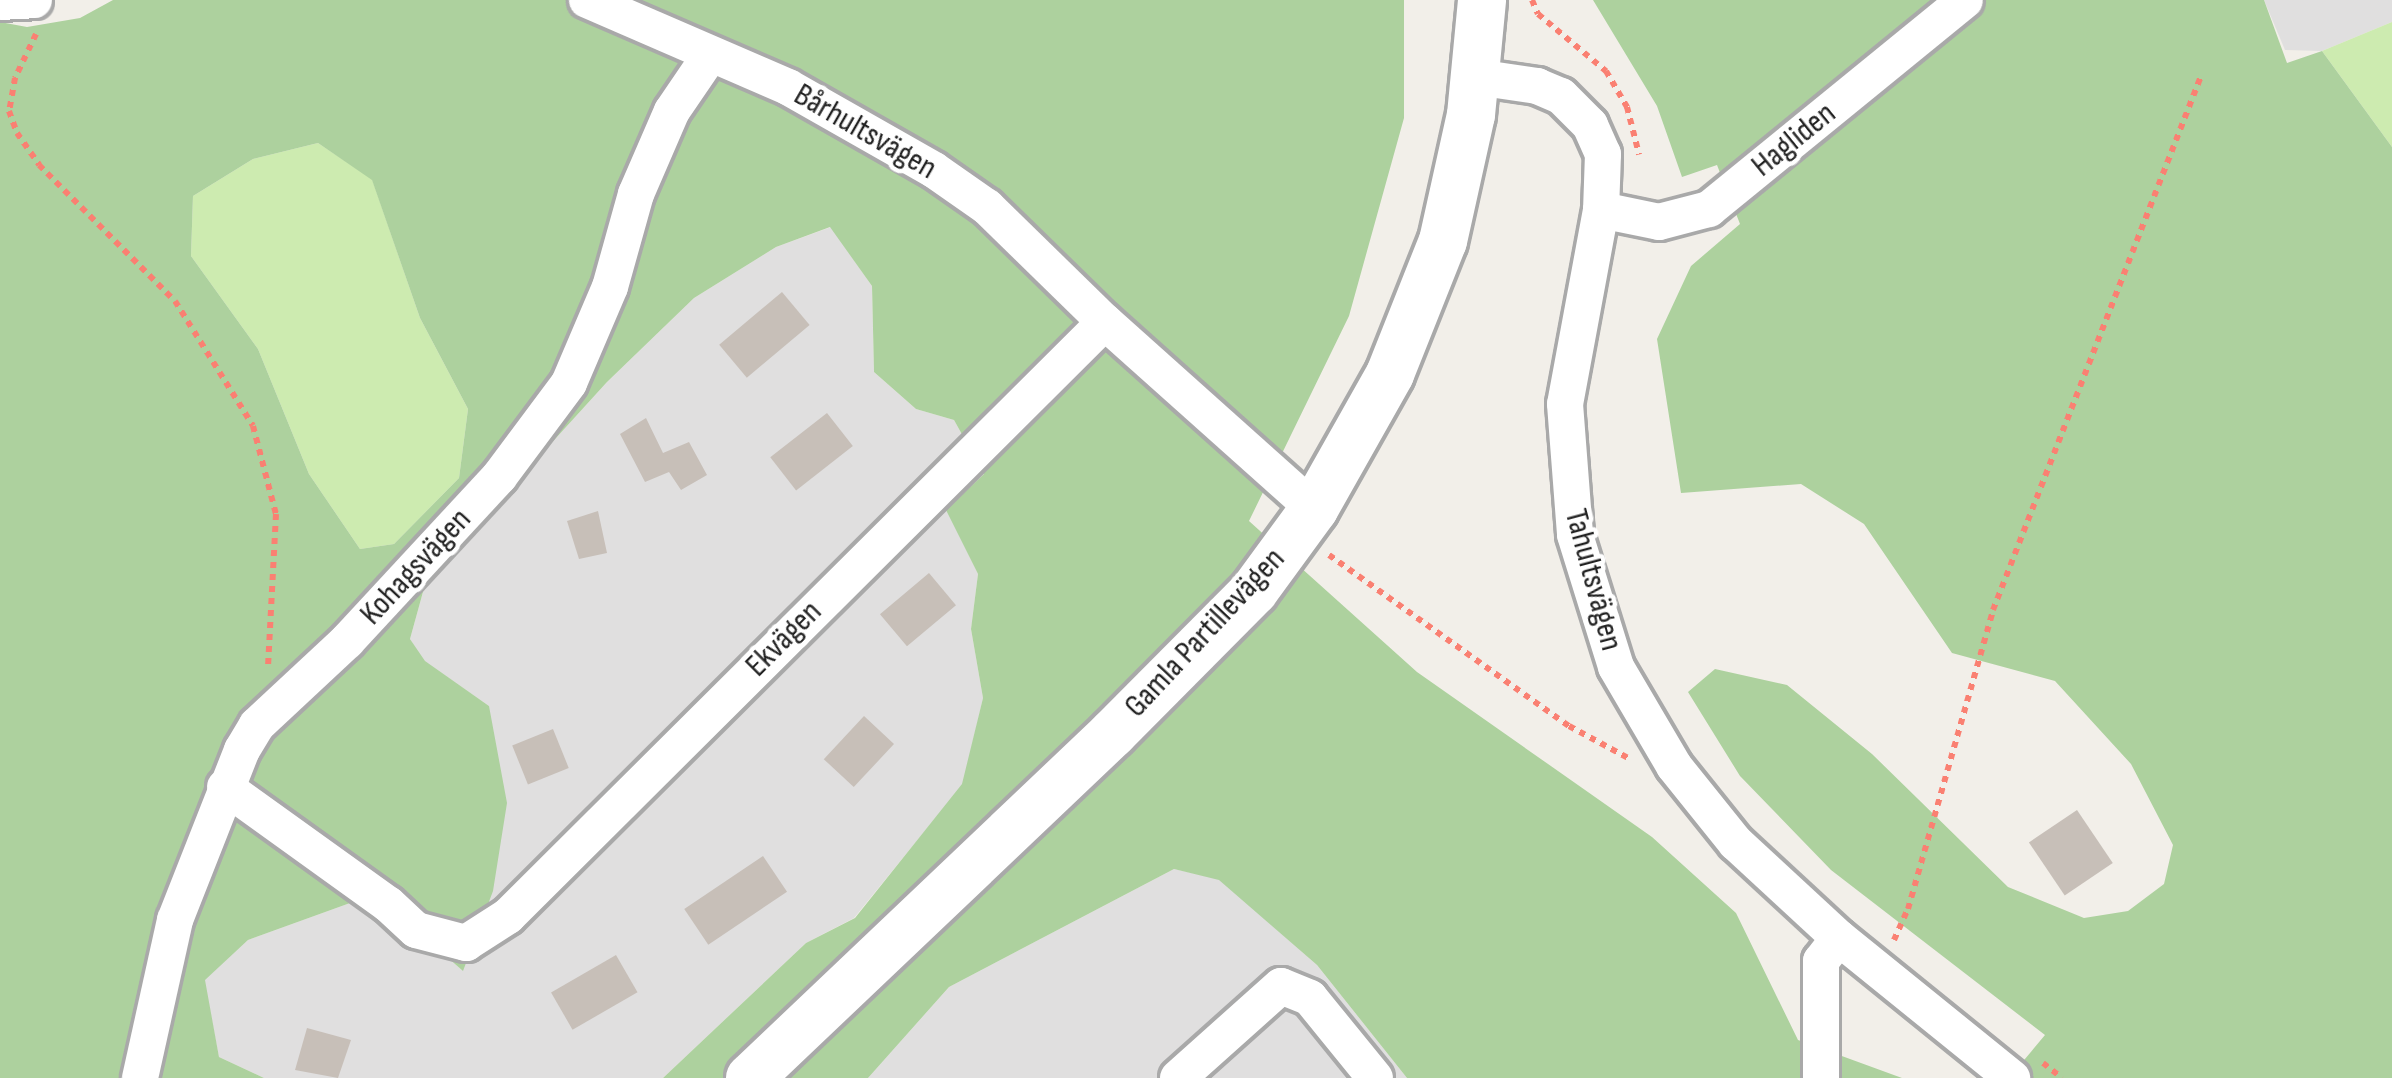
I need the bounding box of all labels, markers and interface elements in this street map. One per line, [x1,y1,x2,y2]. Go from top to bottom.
street label: Bårhultsvägen [787,75,943,189]
street label: Hagliden [1744,94,1844,186]
street label: Kohagsvägen [352,500,480,634]
street label: Tahultsvägen [1555,505,1631,655]
street label: Gamla Partillevägen [1116,540,1294,726]
street label: Ekvägen [738,593,830,685]

